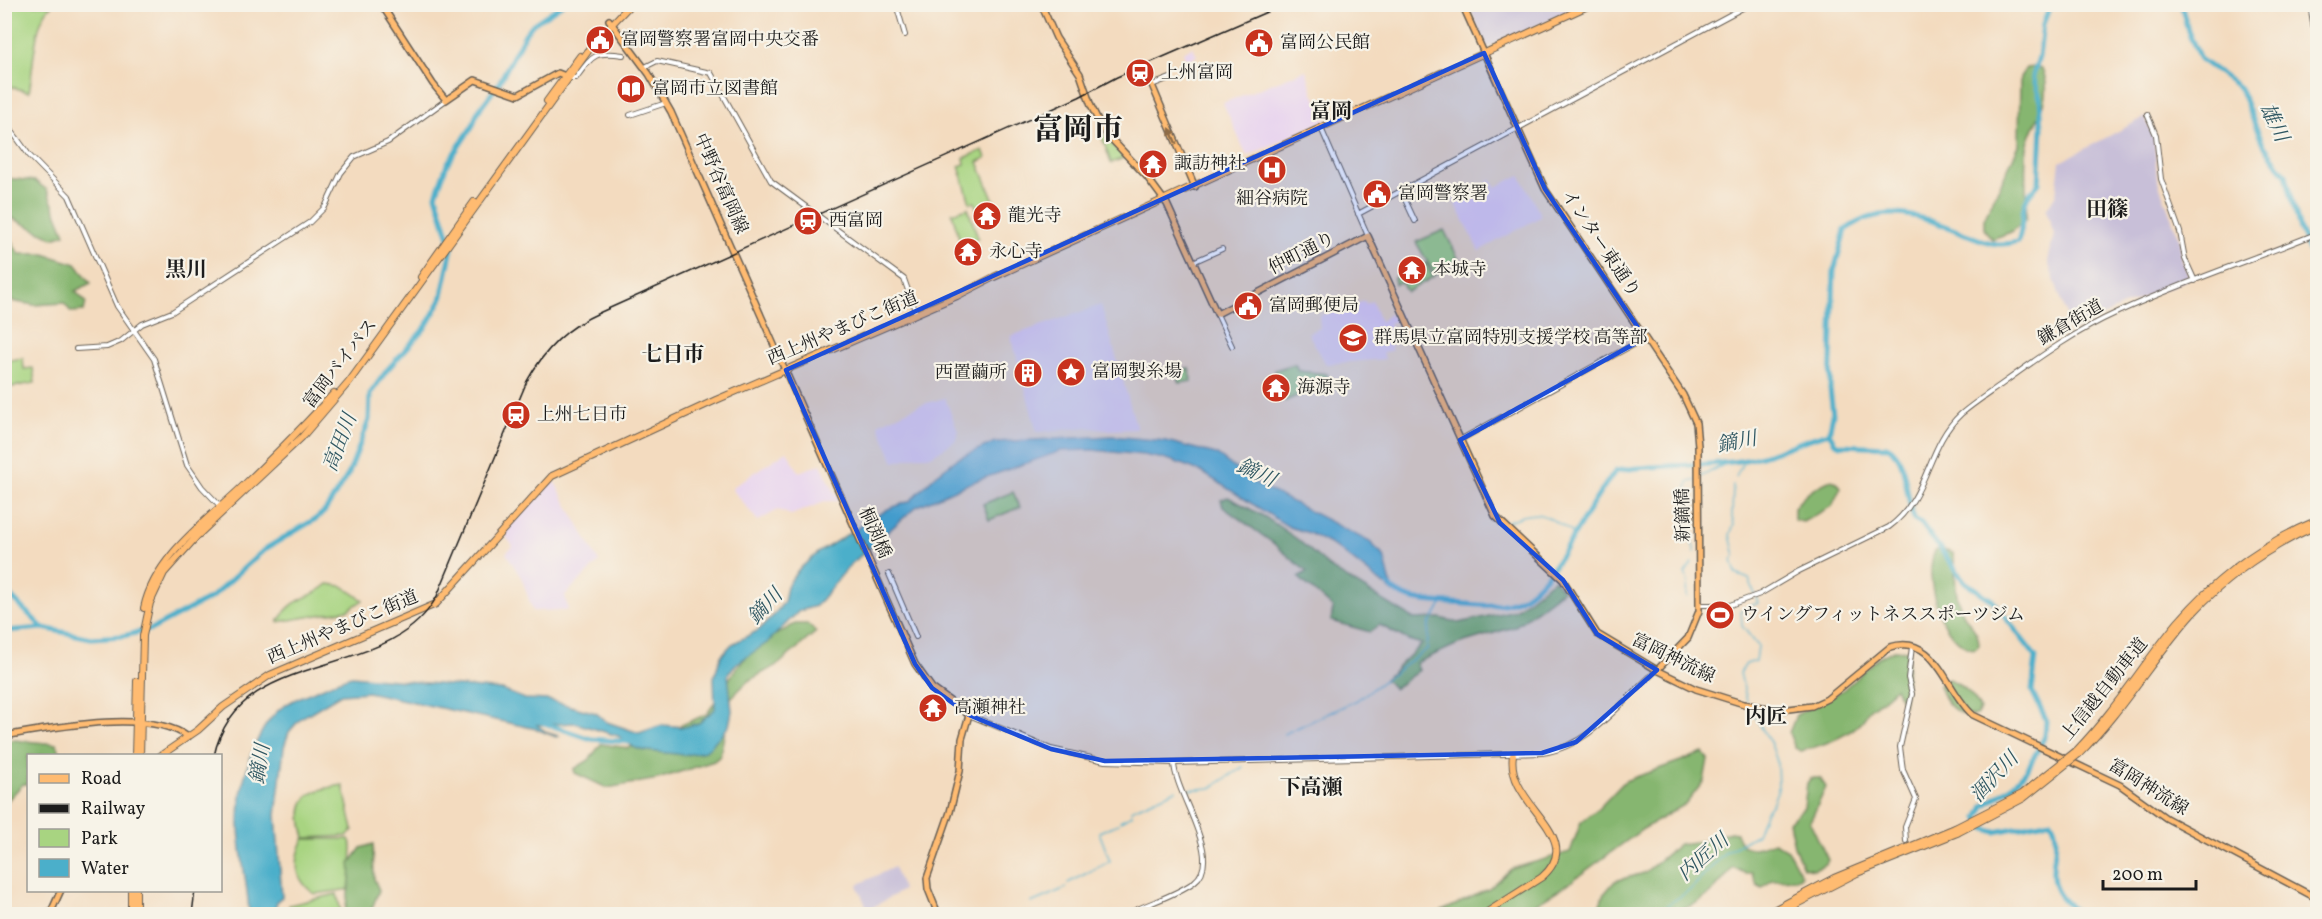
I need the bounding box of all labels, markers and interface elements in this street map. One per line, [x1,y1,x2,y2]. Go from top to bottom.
public building icon: 富岡警察署富岡中央交番 [584,24,616,56]
public building icon: 富岡公民館 [1243,27,1275,59]
place label: 富岡警察署富岡中央交番 [621,28,819,53]
place label: 富岡公民館 [1280,31,1370,56]
station icon: 上州富岡 [1124,57,1156,89]
place label: 上州富岡 [1161,61,1233,86]
library icon: 富岡市立図書館 [615,73,647,105]
place label: 富岡市立図書館 [652,77,778,102]
district label: 富岡 [1310,98,1352,127]
water label: 雄川 [2252,99,2295,149]
district label: 富岡市 [1033,110,1123,152]
one-way arrow [1168,127,1178,145]
street label: 中野谷富岡線 [687,130,753,238]
temple icon: 諏訪神社 [1137,148,1169,180]
place label: 諏訪神社 [1174,152,1246,177]
hospital icon: 細谷病院 [1256,154,1288,186]
public building icon: 富岡警察署 [1361,178,1393,210]
place label: 富岡警察署 [1398,182,1488,207]
street label: インター東通り [1555,185,1645,303]
place label: 細谷病院 [1236,187,1308,212]
district label: 田篠 [2086,196,2128,225]
temple icon: 龍光寺 [971,200,1003,232]
place label: 龍光寺 [1008,204,1062,229]
station icon: 西富岡 [792,205,824,237]
place label: 西富岡 [829,209,883,234]
street label: 仲町通り [1264,227,1340,281]
temple icon: 永心寺 [952,236,984,268]
place label: 永心寺 [989,240,1043,265]
temple icon: 本城寺 [1396,254,1428,286]
district label: 黒川 [165,256,207,285]
place label: 本城寺 [1433,258,1487,283]
street label: 西上州やまびこ街道 [764,286,922,372]
public building icon: 富岡郵便局 [1232,290,1264,322]
place label: 富岡郵便局 [1269,294,1359,319]
street label: 鎌倉街道 [2034,294,2108,352]
street label: 富岡バイパス [298,314,384,414]
school or university icon: 群馬県立富岡特別支援学校 高等部 [1337,322,1369,354]
place label: 群馬県立富岡特別支援学校 高等部 [1374,326,1648,351]
district label: 七日市 [642,341,705,370]
place icon: 富岡製糸場 [1055,356,1087,388]
building icon: 西置繭所 [1012,357,1044,389]
place label: 富岡製糸場 [1092,360,1182,385]
place label: 西置繭所 [935,361,1007,386]
temple icon: 海源寺 [1260,372,1292,404]
place label: 海源寺 [1297,376,1351,401]
station icon: 上州七日市 [500,399,532,431]
place label: 上州七日市 [537,403,627,428]
water label: 高田川 [317,408,366,476]
water label: 鏑川 [1715,425,1761,461]
water label: 鏑川 [1232,453,1282,496]
street label: 新鏑橋 [1671,488,1697,542]
street label: 桐渕橋 [852,503,896,563]
water label: 鏑川 [742,581,791,631]
street label: 西上州やまびこ街道 [264,585,422,671]
sports icon: ウイングフィットネススポーツジム [1704,599,1736,631]
place label: ウイングフィットネススポーツジム [1741,603,2025,628]
street label: 富岡神流線 [1627,628,1719,690]
street label: 上信越自動車道 [2056,633,2154,747]
temple icon: 高瀬神社 [917,692,949,724]
place label: 高瀬神社 [954,696,1026,721]
district label: 内匠 [1745,703,1787,732]
water label: 鏑川 [244,740,278,786]
water label: 涸沢川 [1964,745,2027,809]
legend [27,754,222,892]
street label: 富岡神流線 [2103,754,2193,822]
text: Road [81,767,122,792]
district label: 下高瀬 [1280,774,1343,803]
text: Railway [81,797,145,822]
water label: 内匠川 [1672,826,1737,888]
text: Park [81,827,118,852]
scale bar [2103,853,2196,891]
text: Water [81,857,129,882]
text: 200 m [2112,863,2163,888]

